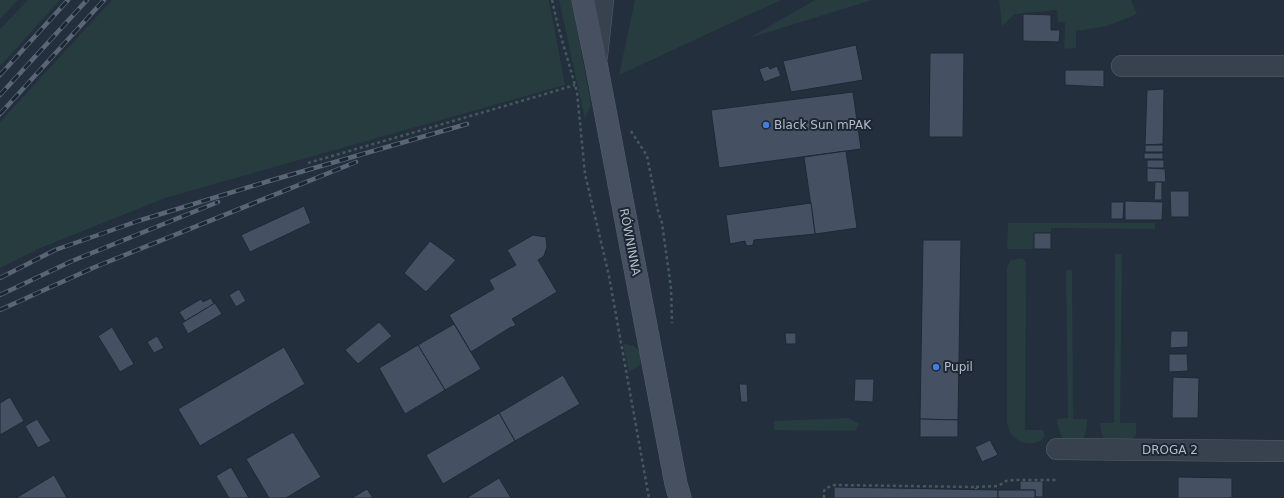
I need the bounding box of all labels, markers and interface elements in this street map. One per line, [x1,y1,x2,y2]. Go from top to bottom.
place label: Black Sun mPAK [774,118,872,132]
marker: Black Sun mPAK [761,120,771,130]
street label: RÓWNINNA [617,207,645,278]
place label: Pupil [944,360,973,374]
marker: Pupil [931,362,941,372]
street label: DROGA 2 [1142,443,1198,457]

